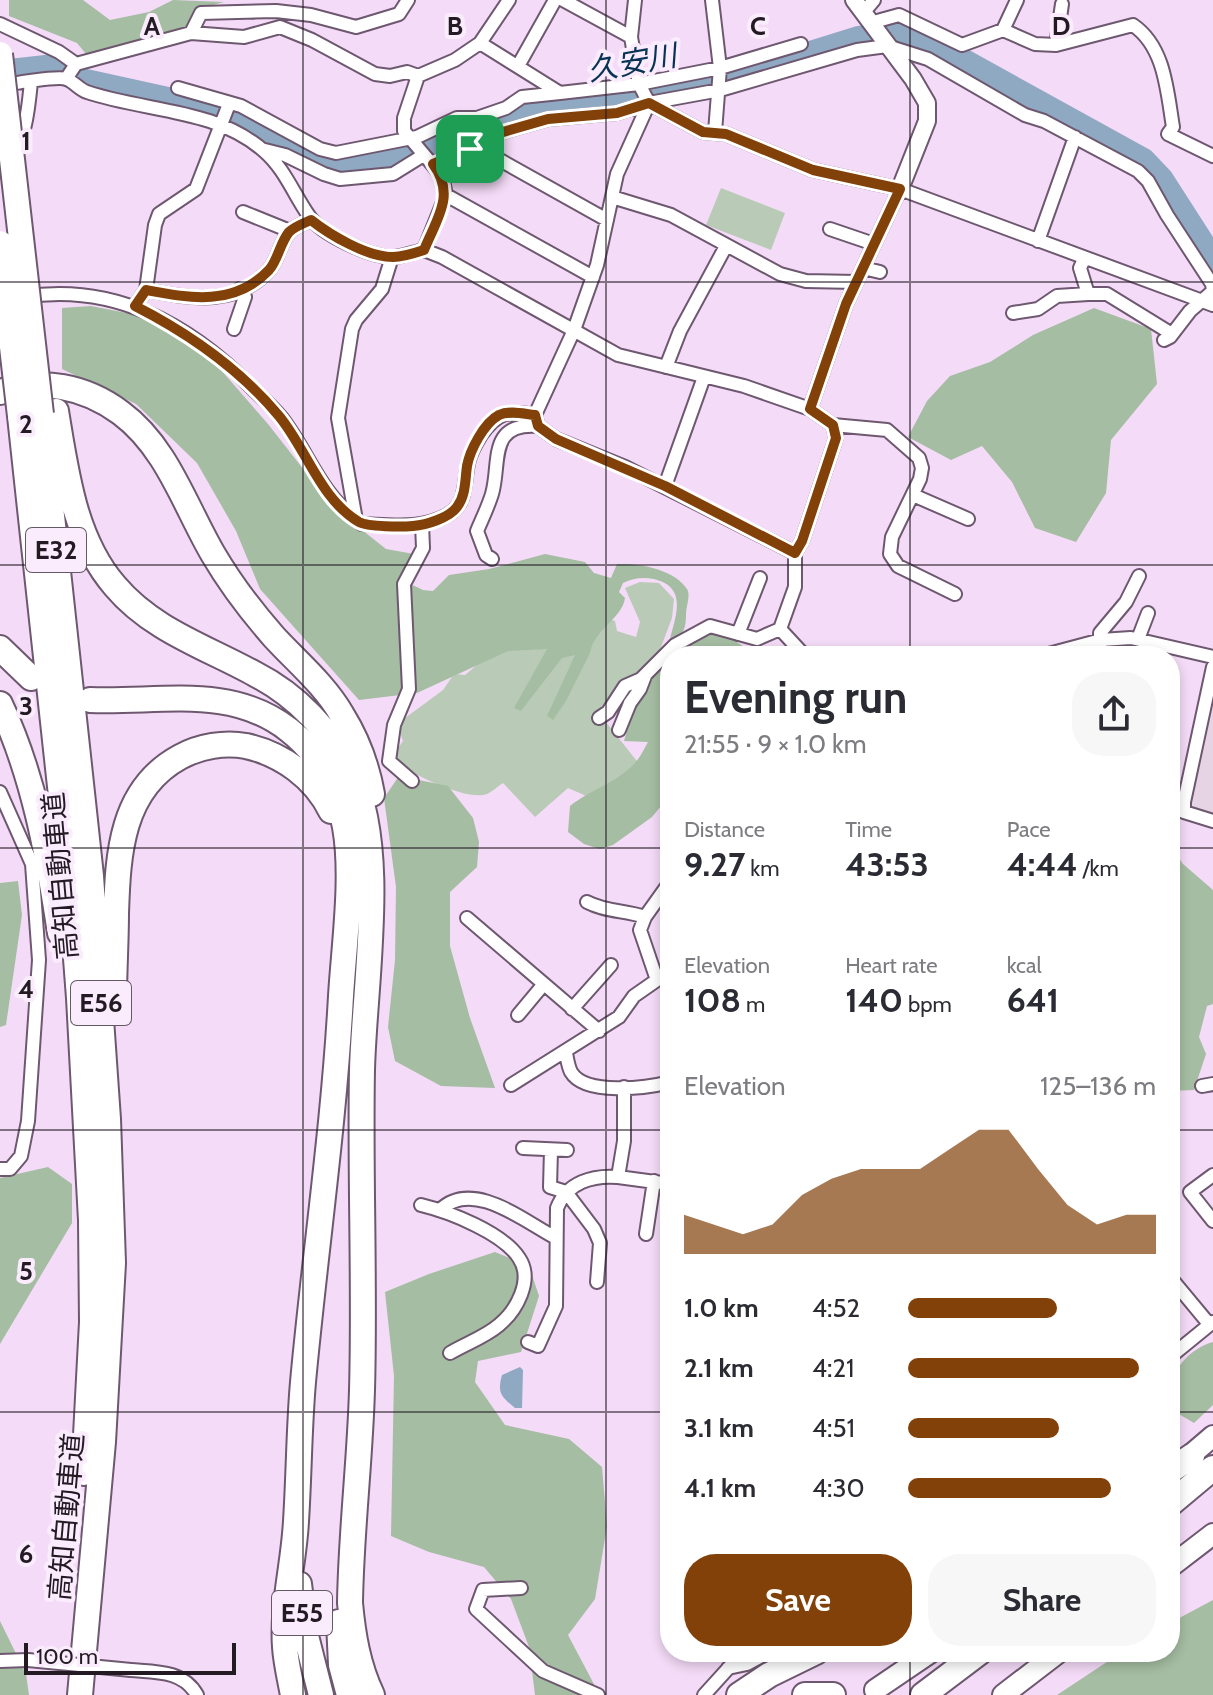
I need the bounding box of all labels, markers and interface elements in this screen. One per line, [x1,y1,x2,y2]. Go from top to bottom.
text: A [144,10,161,42]
text: B [447,10,463,42]
text: C [750,10,766,42]
text: D [1052,10,1070,42]
water label: 久安川 [584,36,682,89]
pin [436,115,504,183]
text: 1 [21,125,31,157]
icon: arrive [448,127,492,171]
text: 2 [19,408,33,440]
road number: E32 [26,528,86,572]
text: Evening run [684,671,907,724]
button: share [1072,672,1156,756]
text: 3 [19,690,33,722]
text: 21:55 · 9 × 1.0 km [684,728,866,760]
street label: 高知自動車道 [36,791,84,961]
text: Distance [684,816,765,843]
text: Time [845,816,892,843]
text: Pace [1007,816,1051,843]
text: 9.27 [684,843,745,885]
text: 43:53 [845,843,929,885]
text: 4:44 [1007,843,1078,885]
text: km [745,855,780,882]
text: /km [1078,855,1119,882]
text: Elevation [684,952,770,979]
text: Heart rate [845,952,937,979]
text: kcal [1007,952,1042,979]
text: 4 [18,973,34,1005]
text: 108 [684,979,741,1021]
text: 140 [845,979,903,1021]
text: 641 [1007,979,1059,1021]
road number: E56 [71,981,131,1025]
text: m [741,991,765,1018]
text: bpm [903,991,952,1018]
text: Elevation [684,1070,786,1102]
text: 125–136 m [1040,1070,1156,1102]
text: 5 [19,1255,33,1287]
text: 1.0 km [684,1292,759,1324]
text: 4:52 [812,1292,860,1324]
text: 2.1 km [684,1352,754,1384]
text: 4:21 [812,1352,855,1384]
text: 3.1 km [684,1412,754,1444]
text: 4:51 [812,1412,855,1444]
street label: 高知自動車道 [42,1432,90,1602]
text: 4.1 km [684,1472,756,1504]
text: 4:30 [812,1472,865,1504]
text: 6 [19,1538,33,1570]
button: Save [684,1554,912,1646]
button: Share [928,1554,1156,1646]
road number: E55 [272,1591,332,1635]
scale bar [24,1639,236,1675]
text: 100 m [36,1643,98,1670]

